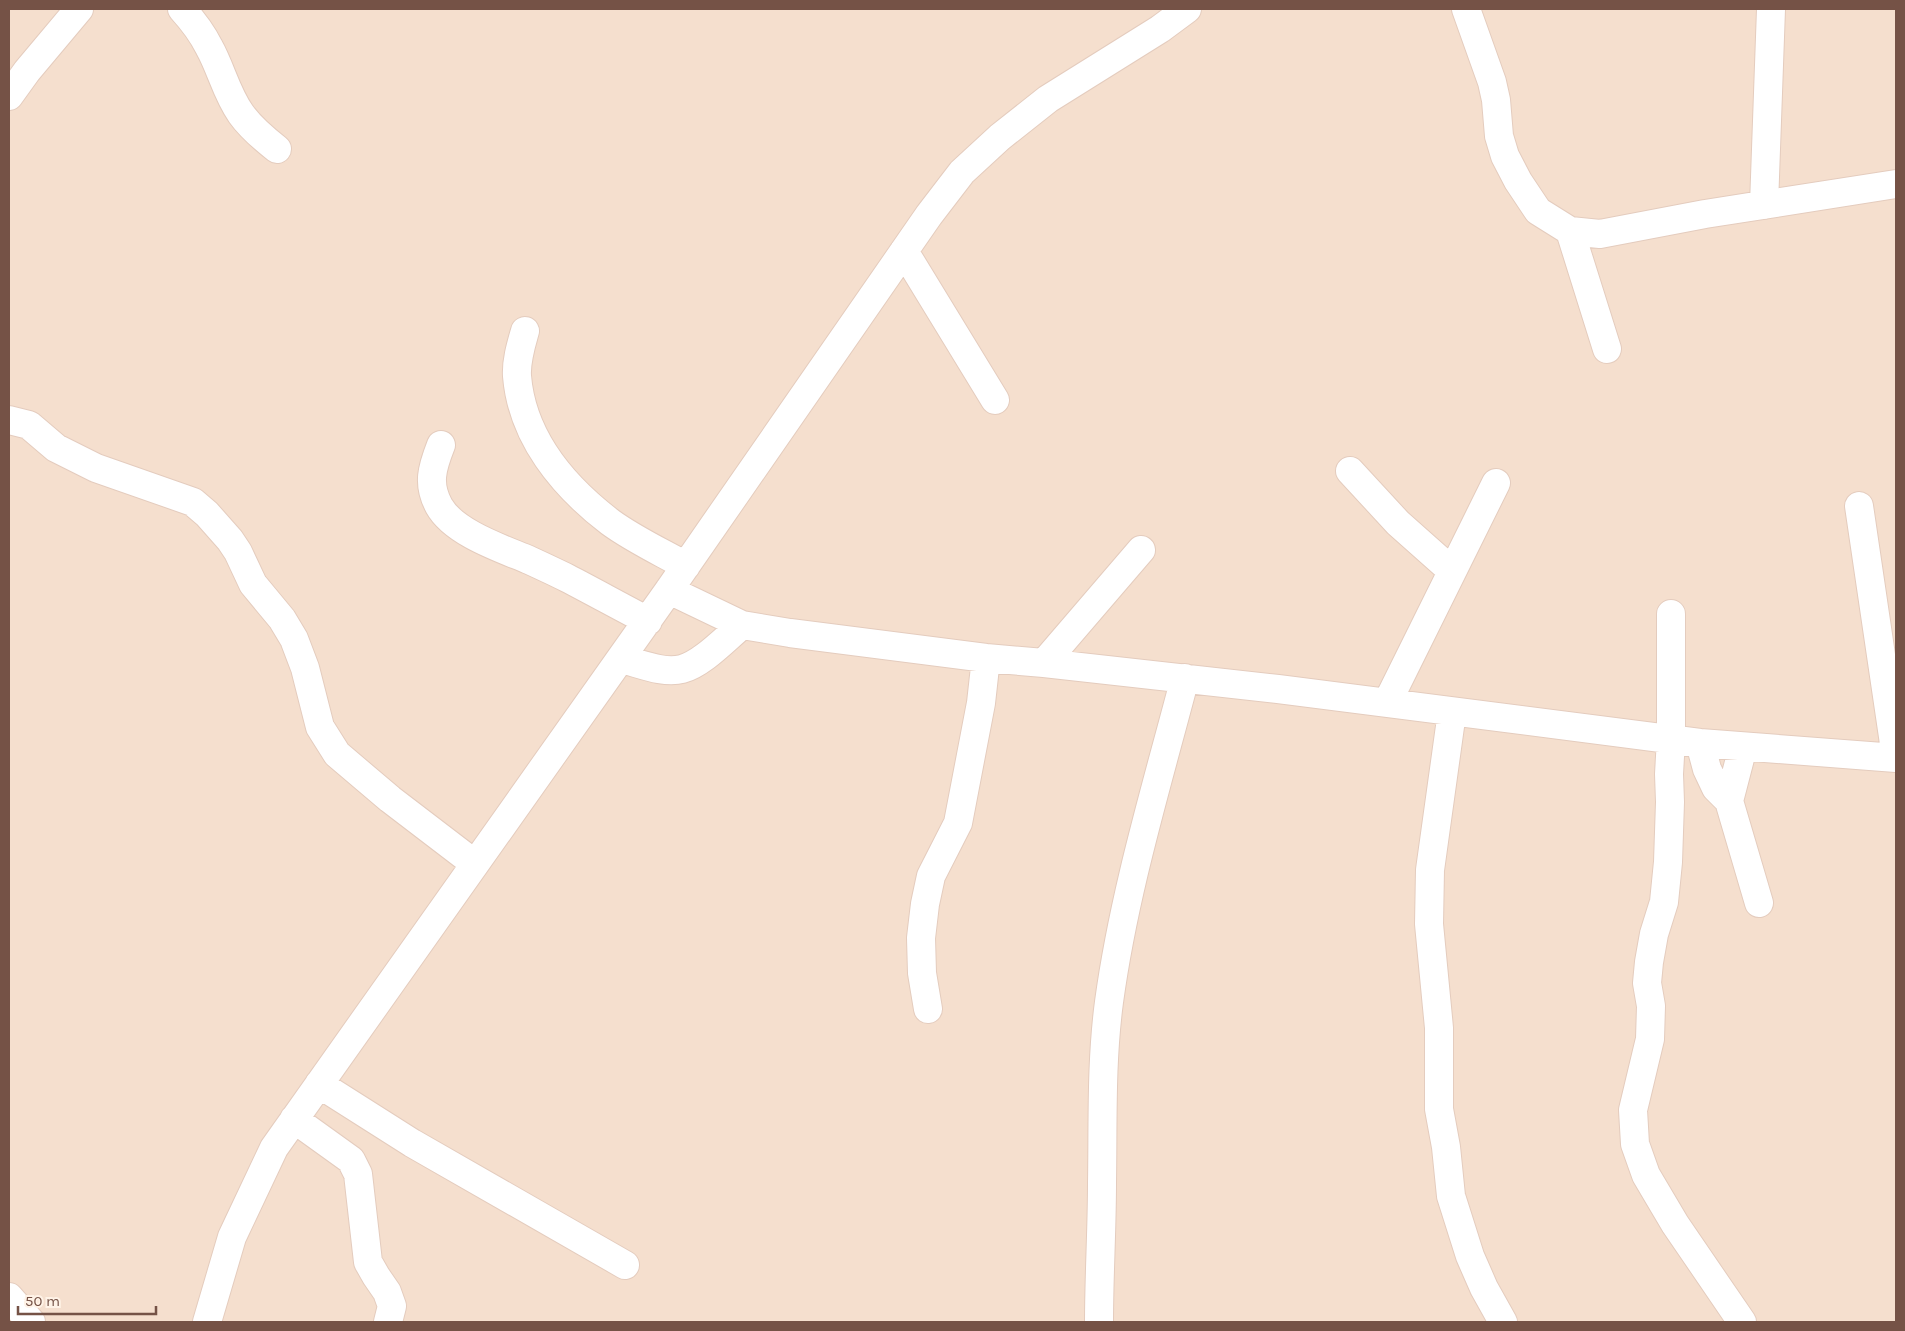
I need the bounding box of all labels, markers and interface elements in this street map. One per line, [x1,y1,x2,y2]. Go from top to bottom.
scale bar [18,1284,155,1316]
text: 50 m [25,1292,60,1310]

